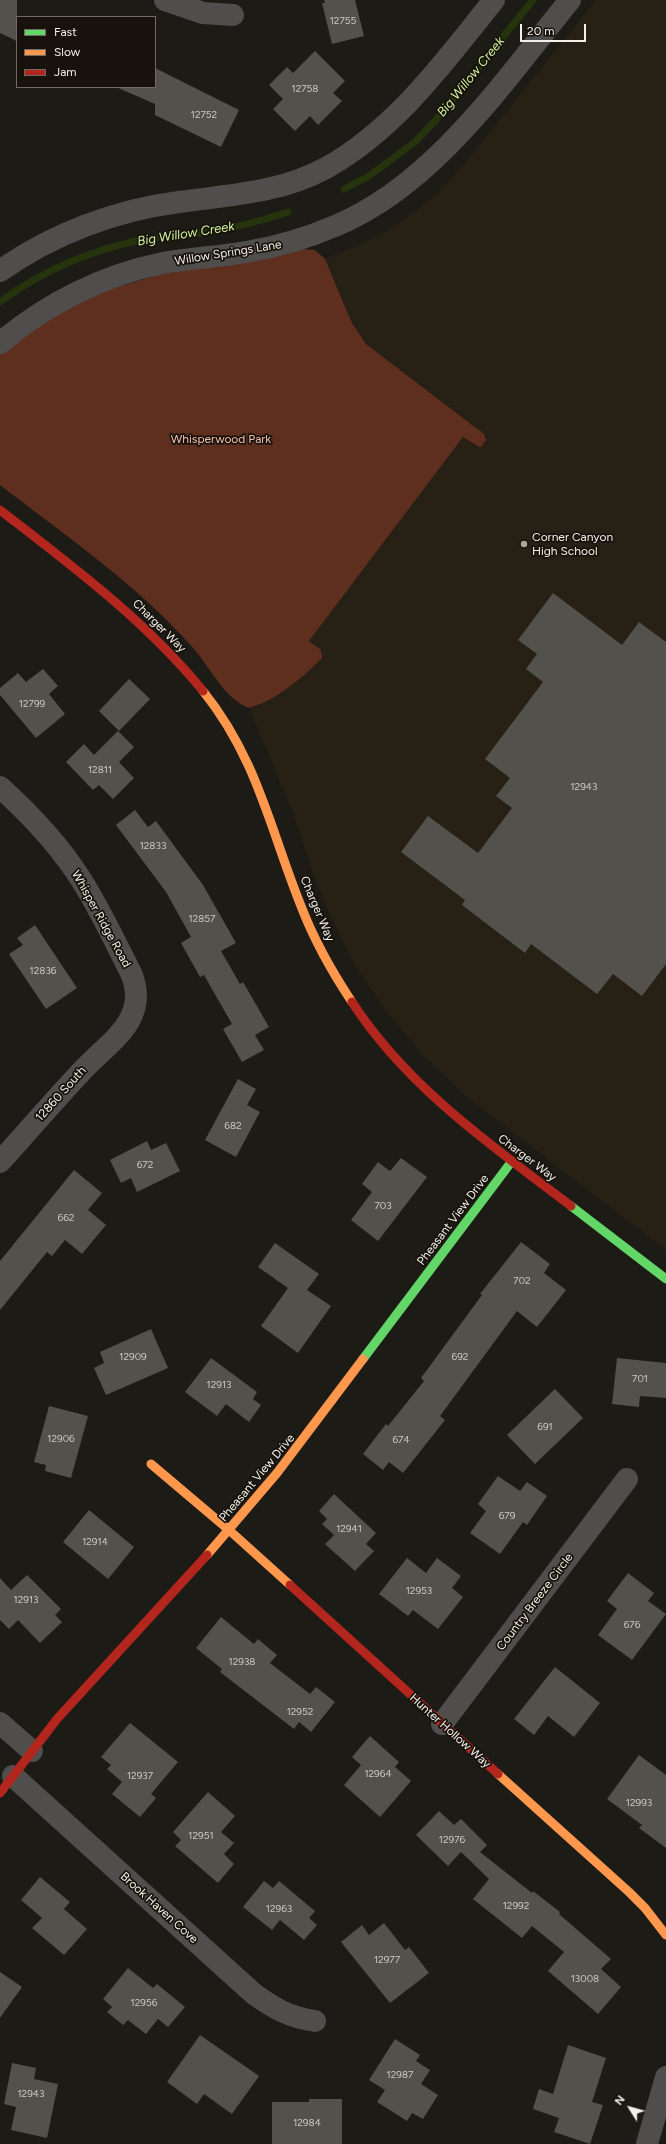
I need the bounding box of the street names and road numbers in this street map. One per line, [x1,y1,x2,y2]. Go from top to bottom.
street label: Willow Springs Lane [174,237,282,269]
street label: Charger Way [129,596,189,656]
street label: Whisper Ridge Road [68,868,134,970]
street label: Charger Way [297,874,337,944]
street label: 12860 South [33,1064,89,1124]
street label: Charger Way [495,1131,559,1185]
street label: Pheasant View Drive [414,1172,492,1268]
street label: Pheasant View Drive [216,1431,298,1525]
street label: Country Breeze Circle [494,1551,576,1653]
street label: Hunter Hollow Way [406,1691,494,1771]
street label: Brook Haven Cove [117,1869,201,1947]

